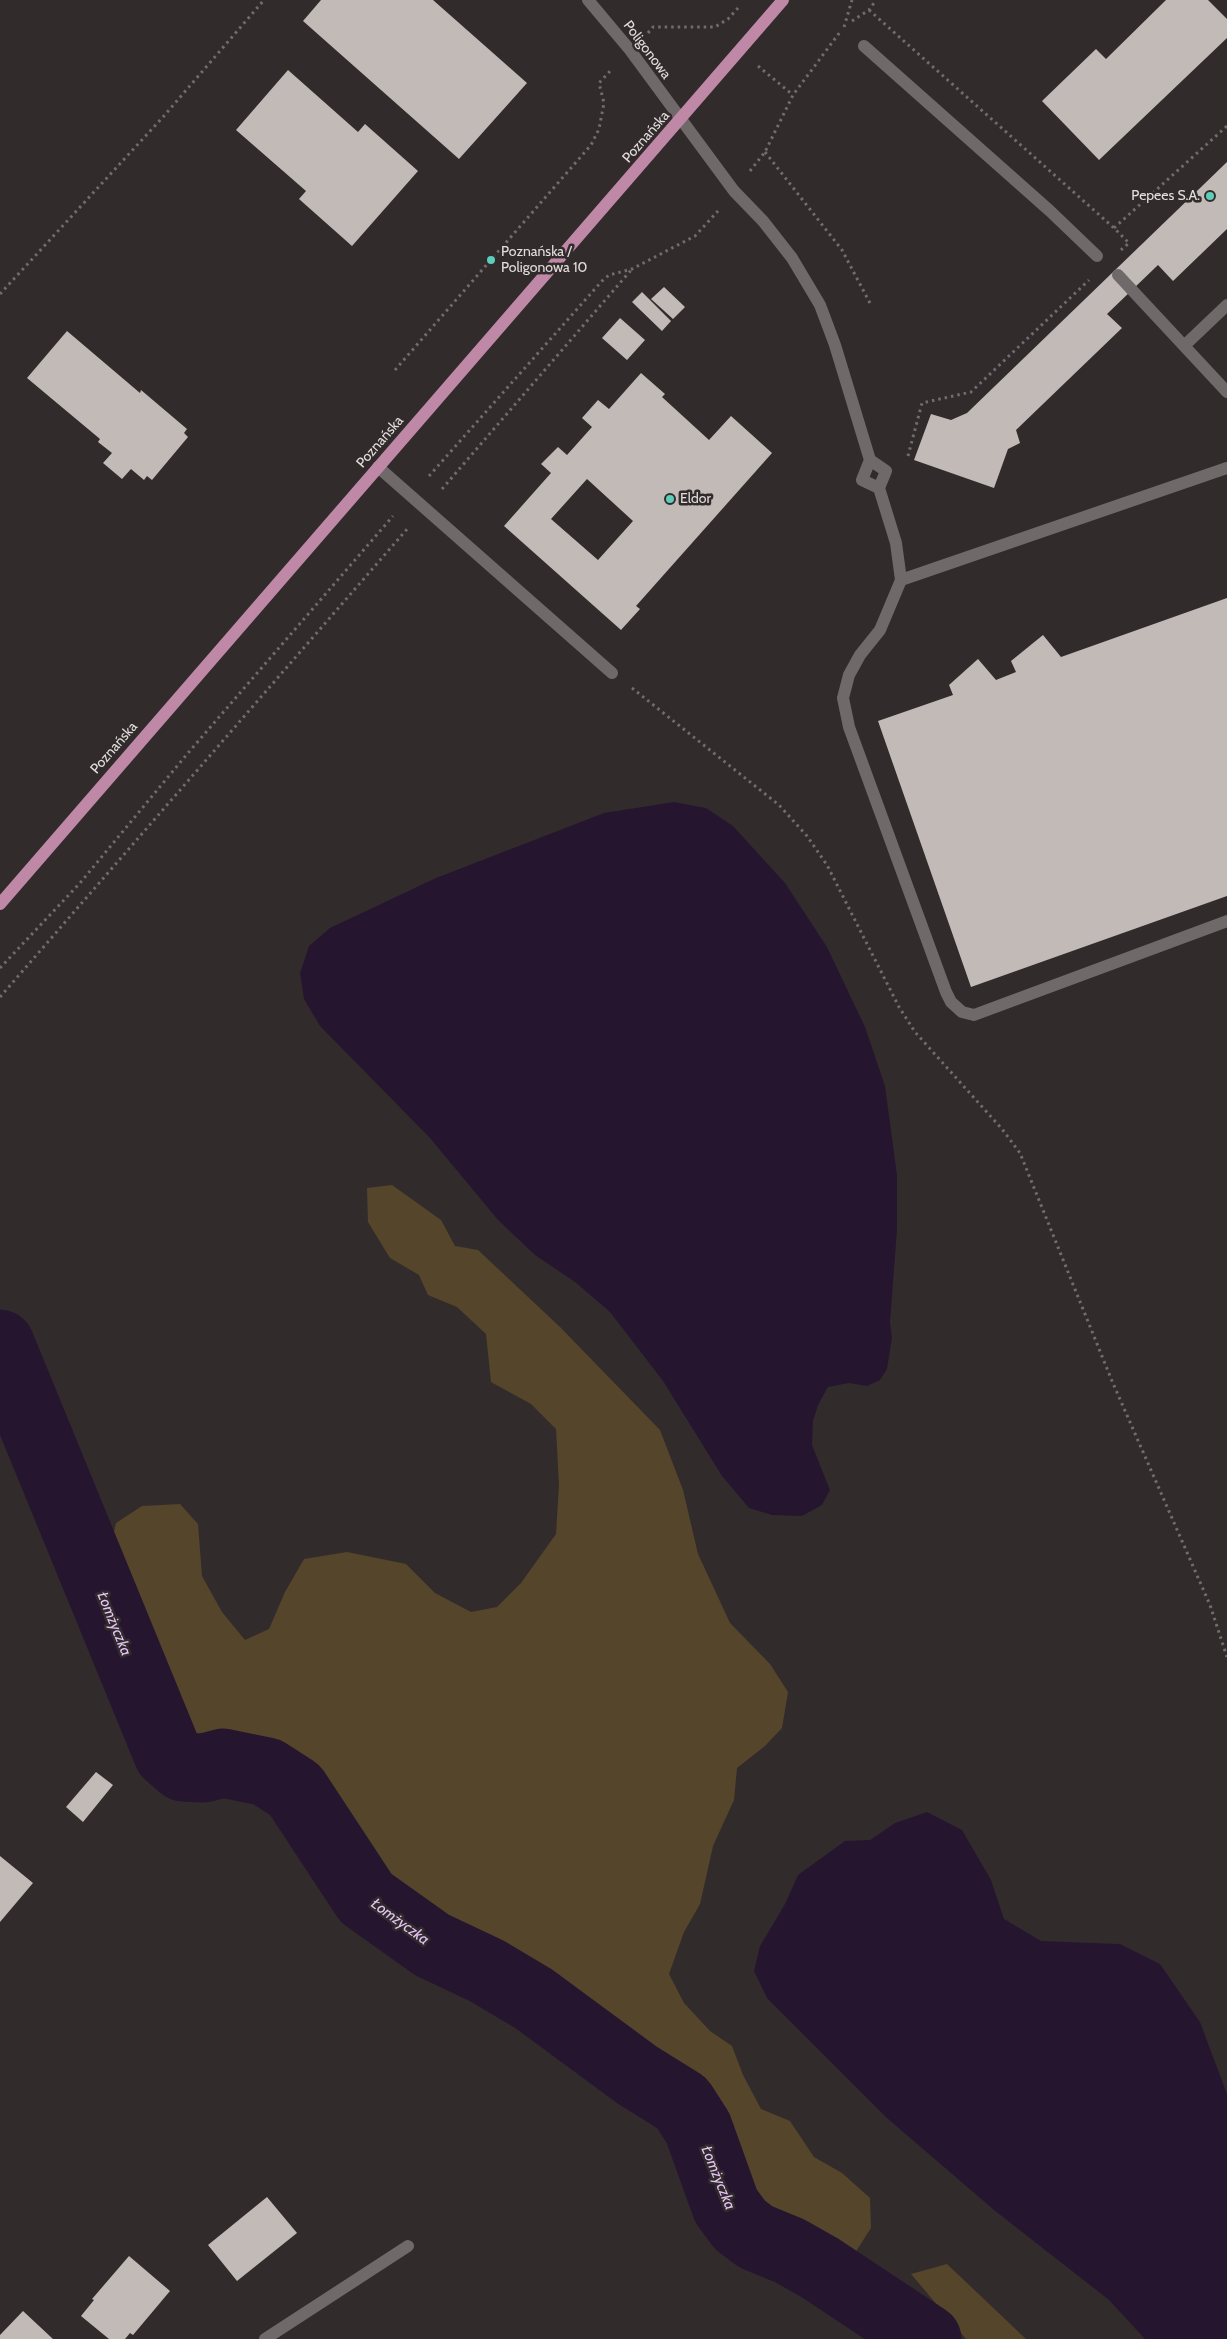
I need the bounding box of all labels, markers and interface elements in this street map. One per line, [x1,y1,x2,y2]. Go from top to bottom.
street label: Poligonowa [620,17,674,83]
street label: Poznańska [619,108,673,166]
place label: Pepees S.A. [1131,188,1200,204]
marker: Pepees S.A. [1204,190,1216,202]
place label: Poznańska / Poligonowa 10 [501,244,587,276]
marker: Poznańska / Poligonowa 10 [485,254,497,266]
street label: Poznańska [353,413,407,471]
place label: Eldor [680,491,711,507]
marker: Eldor [664,493,676,505]
street label: Poznańska [87,719,141,777]
water label: Łomżyczka [93,1589,135,1659]
water label: Łomżyczka [368,1895,432,1949]
water label: Łomżyczka [697,2143,739,2213]

